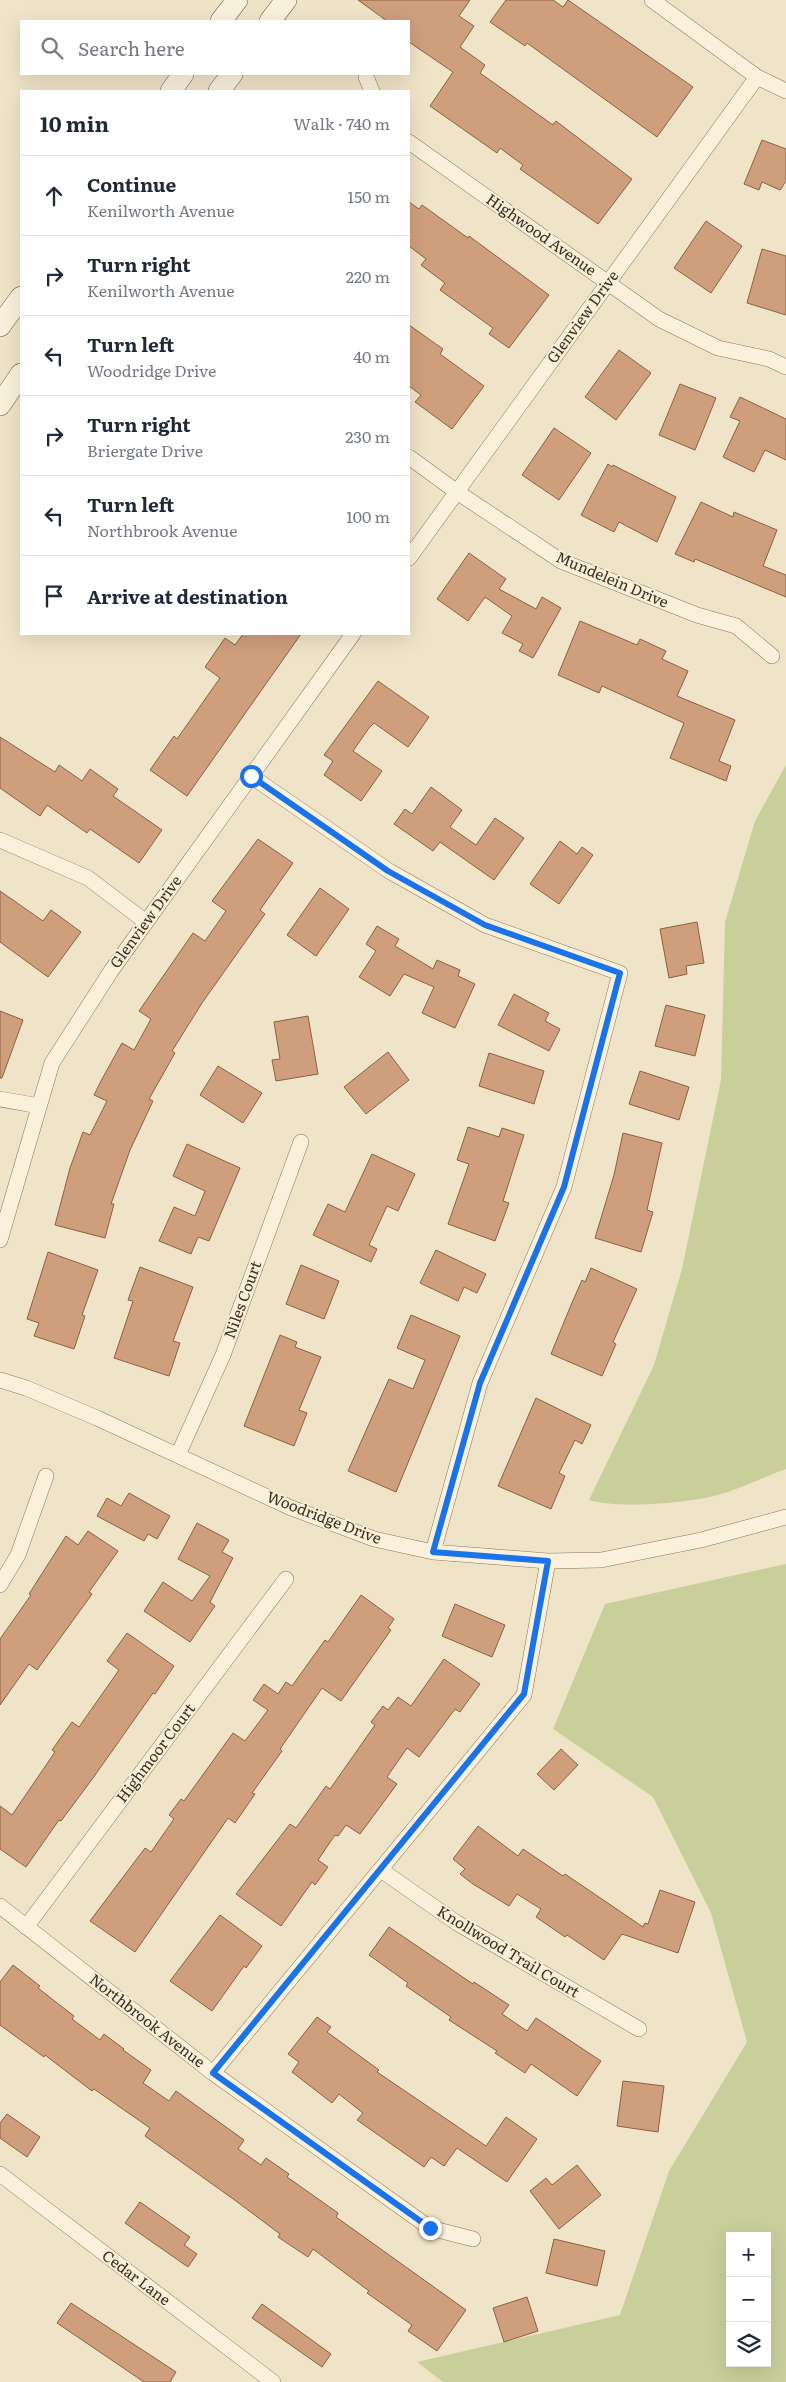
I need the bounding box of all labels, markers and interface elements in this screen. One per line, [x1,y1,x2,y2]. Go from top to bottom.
search box [20,20,410,75]
icon: search [38,34,66,62]
text: Search here [78,34,185,62]
text: 10 min [40,107,109,138]
text: Walk · 740 m [294,111,390,135]
text: Continue [87,170,176,198]
icon: ahead [40,182,68,210]
text: 150 m [347,184,390,208]
street label: Highwood Avenue [482,187,602,281]
text: Kenilworth Avenue [87,198,235,222]
text: Turn right [87,250,191,278]
icon: right [40,262,68,290]
text: 220 m [346,264,390,288]
street label: Glenview Drive [540,265,624,367]
text: Kenilworth Avenue [87,278,235,302]
text: Turn left [87,330,174,358]
icon: left [40,342,68,370]
text: 40 m [353,344,390,368]
text: Woodridge Drive [87,358,216,382]
text: Turn right [87,410,191,438]
icon: right [40,422,68,450]
text: 230 m [345,424,390,448]
text: Briergate Drive [87,438,203,462]
text: Turn left [87,490,174,518]
icon: left [40,502,68,530]
text: 100 m [346,504,390,528]
text: Northbrook Avenue [87,518,238,542]
street label: Mundelein Drive [553,545,673,613]
icon: arrive [40,582,68,610]
text: Arrive at destination [87,582,288,610]
route start [240,765,263,788]
street label: Glenview Drive [103,870,187,972]
street label: Niles Court [217,1257,266,1342]
street label: Woodridge Drive [264,1484,385,1549]
street label: Highmoor Court [110,1697,200,1807]
street label: Knollwood Trail Court [433,1899,584,2002]
street label: Northbrook Avenue [85,1967,211,2072]
route end [419,2217,442,2240]
map controls [726,2232,771,2367]
button: + [726,2232,771,2277]
street label: Cedar Lane [98,2243,176,2310]
button: − [726,2277,771,2322]
button: layers [726,2322,771,2367]

